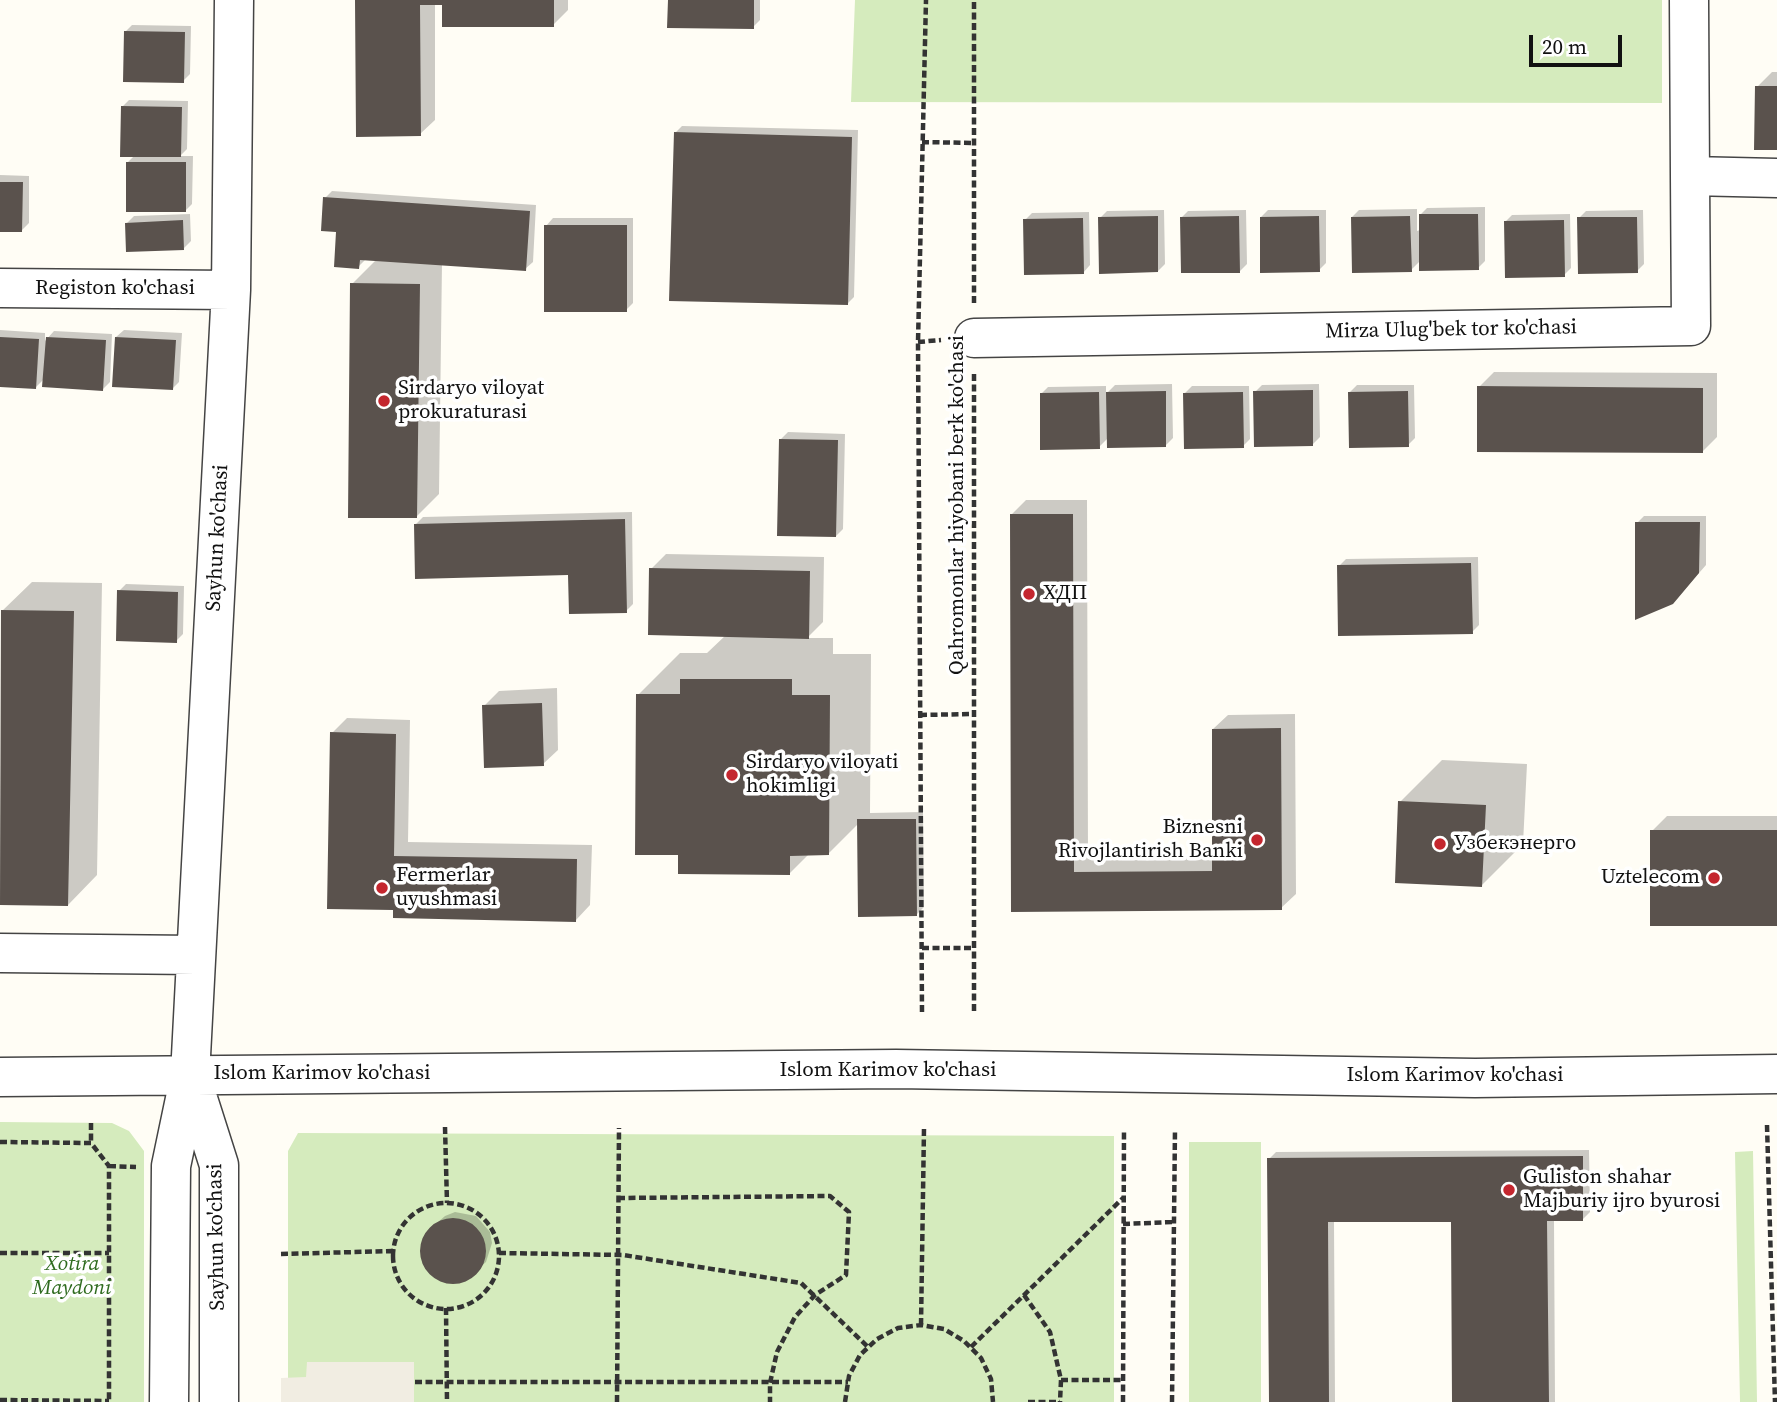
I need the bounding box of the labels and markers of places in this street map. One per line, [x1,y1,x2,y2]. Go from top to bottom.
place label: Sirdaryo viloyat prokuraturasi [398,376,544,426]
marker: Sirdaryo viloyat prokuraturasi [376,393,392,409]
place label: ХДП [1043,581,1087,607]
marker: ХДП [1021,586,1037,602]
place label: Sirdaryo viloyati hokimligi [746,750,898,800]
marker: Sirdaryo viloyati hokimligi [724,767,740,783]
place label: Biznesni Rivojlantirish Banki [1058,815,1243,865]
place label: Узбекэнерго [1454,831,1576,857]
marker: Biznesni Rivojlantirish Banki [1249,832,1265,848]
marker: Узбекэнерго [1432,836,1448,852]
place label: Fermerlar uyushmasi [396,863,497,913]
place label: Uztelecom [1601,865,1700,891]
marker: Uztelecom [1706,870,1722,886]
marker: Fermerlar uyushmasi [374,880,390,896]
place label: Guliston shahar Majburiy ijro byurosi [1523,1165,1720,1215]
marker: Guliston shahar Majburiy ijro byurosi [1501,1182,1517,1198]

